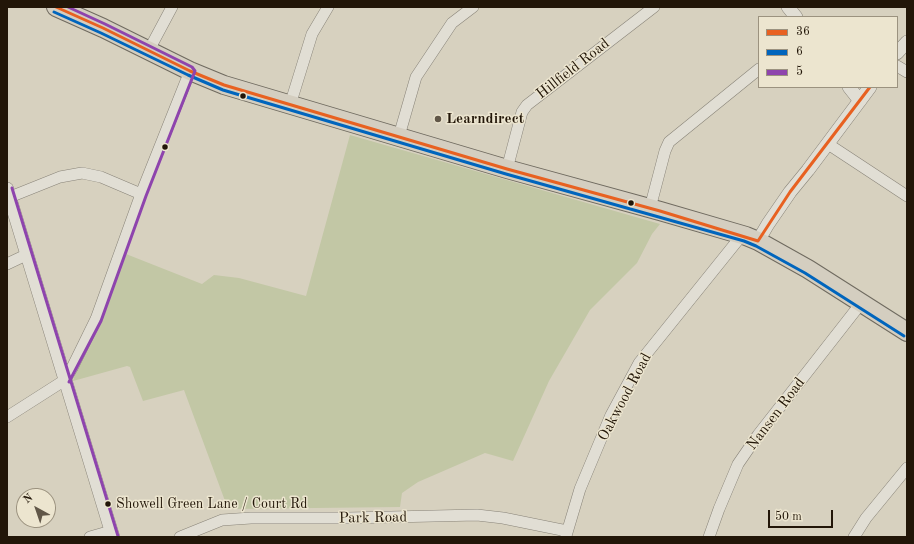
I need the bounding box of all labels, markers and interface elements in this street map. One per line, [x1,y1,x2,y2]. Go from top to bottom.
legend [758,16,898,88]
text: 36 [796,26,810,38]
street label: Hillfield Road [533,35,613,103]
text: 6 [796,46,803,58]
text: 5 [796,66,803,78]
unlabelled marker [238,91,248,101]
place label: Learndirect [446,110,524,128]
marker: Learndirect [433,114,443,124]
unlabelled marker [160,142,170,152]
unlabelled marker [626,198,636,208]
street label: Oakwood Road [594,350,656,444]
street label: Nansen Road [743,374,809,454]
north arrow [16,488,56,528]
text: N [22,492,35,506]
place label: Showell Green Lane / Court Rd [116,496,307,512]
marker: Showell Green Lane / Court Rd [103,499,113,509]
scale bar [770,502,835,528]
street label: Park Road [339,508,407,528]
text: 50 m [775,511,802,523]

